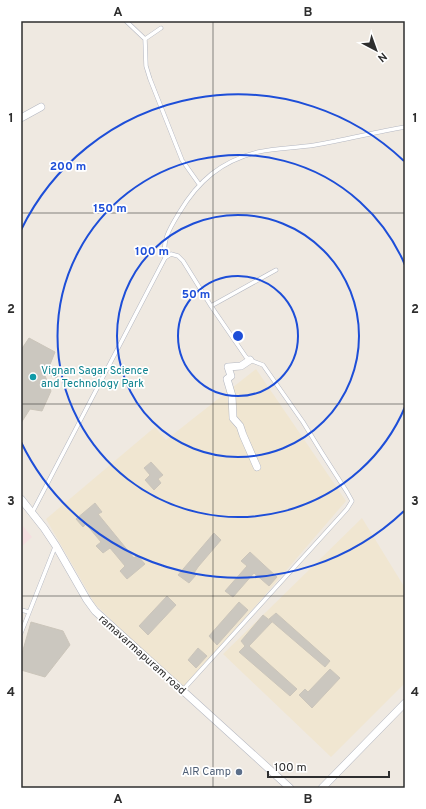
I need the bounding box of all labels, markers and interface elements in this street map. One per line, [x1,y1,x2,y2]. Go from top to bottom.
text: A [113,5,123,21]
text: B [304,5,313,21]
north arrow [356,30,396,70]
text: N [374,49,389,65]
text: 1 [8,111,14,127]
text: 1 [412,111,418,127]
text: 200 m [50,159,86,175]
text: 150 m [93,201,127,217]
text: 100 m [135,244,169,260]
text: 50 m [182,287,210,303]
text: 2 [7,302,15,318]
text: 2 [411,302,419,318]
centre of rings [231,329,245,343]
place label: Vignan Sagar Science and Technology Park [41,364,148,391]
marker: Vignan Sagar Science and Technology Park [28,372,38,382]
text: 3 [7,494,15,510]
text: 3 [411,494,419,510]
street label: ramavarmapuram road [95,612,189,698]
text: 4 [7,685,15,701]
text: 4 [411,685,419,701]
scale bar [268,753,389,779]
text: 100 m [274,760,307,776]
place label: AIR Camp [182,765,231,779]
marker: AIR Camp [234,767,244,777]
text: A [113,792,123,808]
text: B [304,792,313,808]

